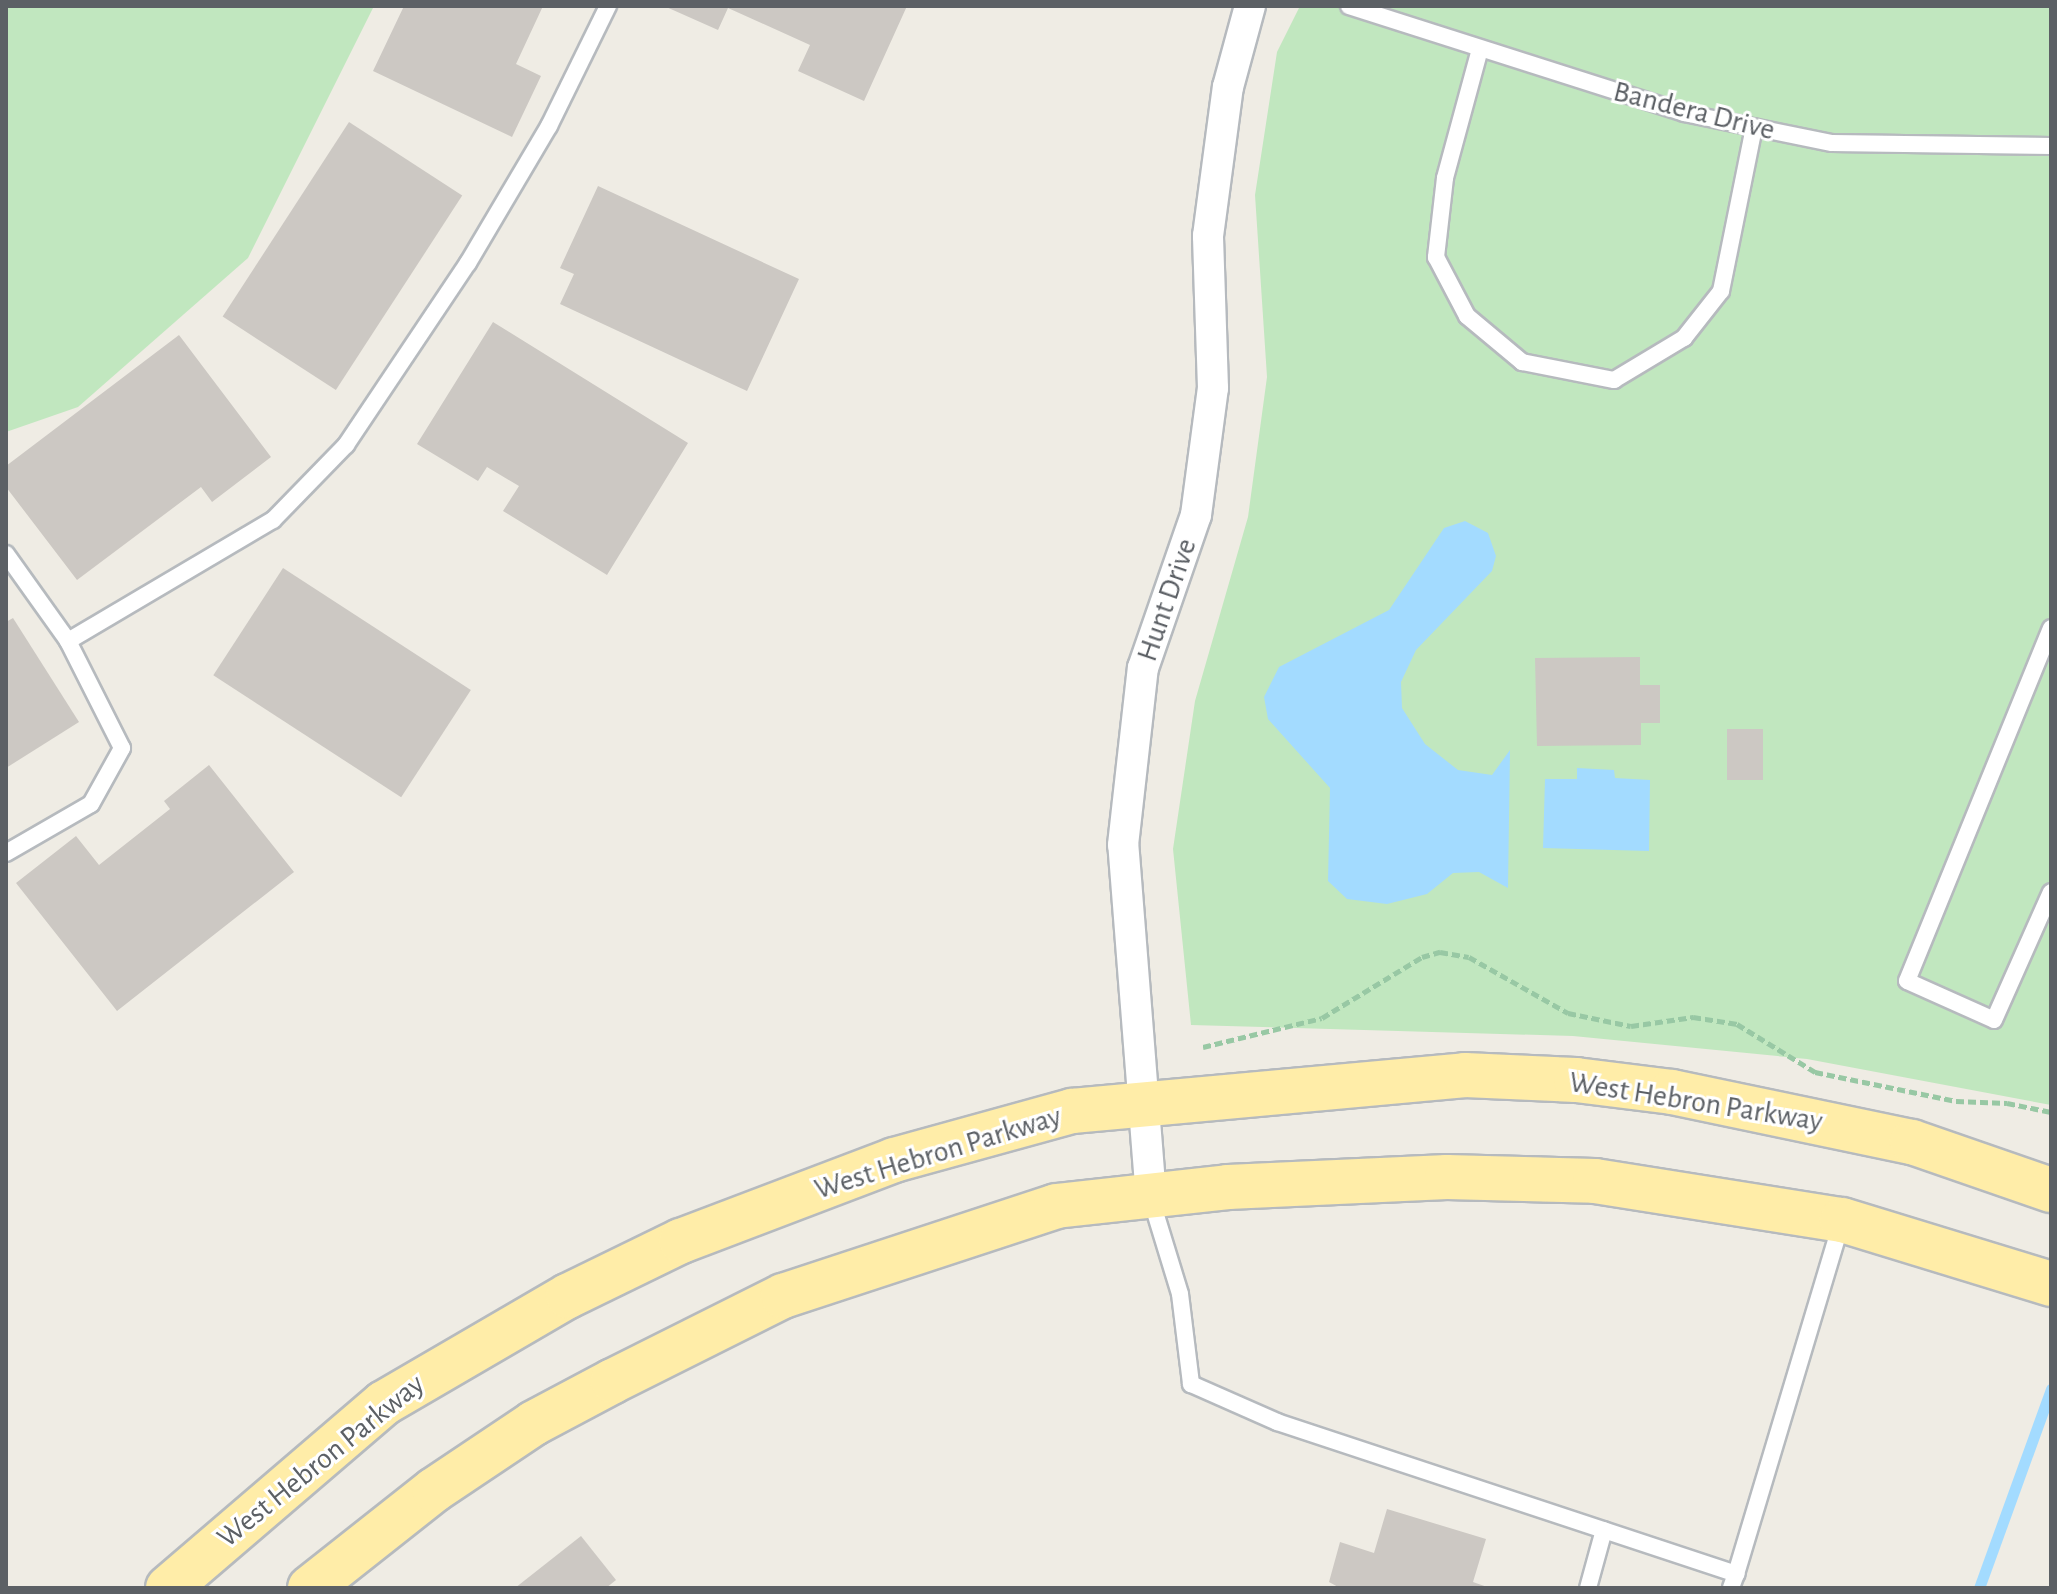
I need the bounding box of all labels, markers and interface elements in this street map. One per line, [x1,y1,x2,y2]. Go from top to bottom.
street label: Bandera Drive [1610,74,1778,148]
street label: Hunt Drive [1129,534,1205,666]
street label: West Hebron Parkway [1567,1064,1825,1140]
street label: West Hebron Parkway [810,1098,1066,1208]
street label: West Hebron Parkway [210,1366,432,1556]

